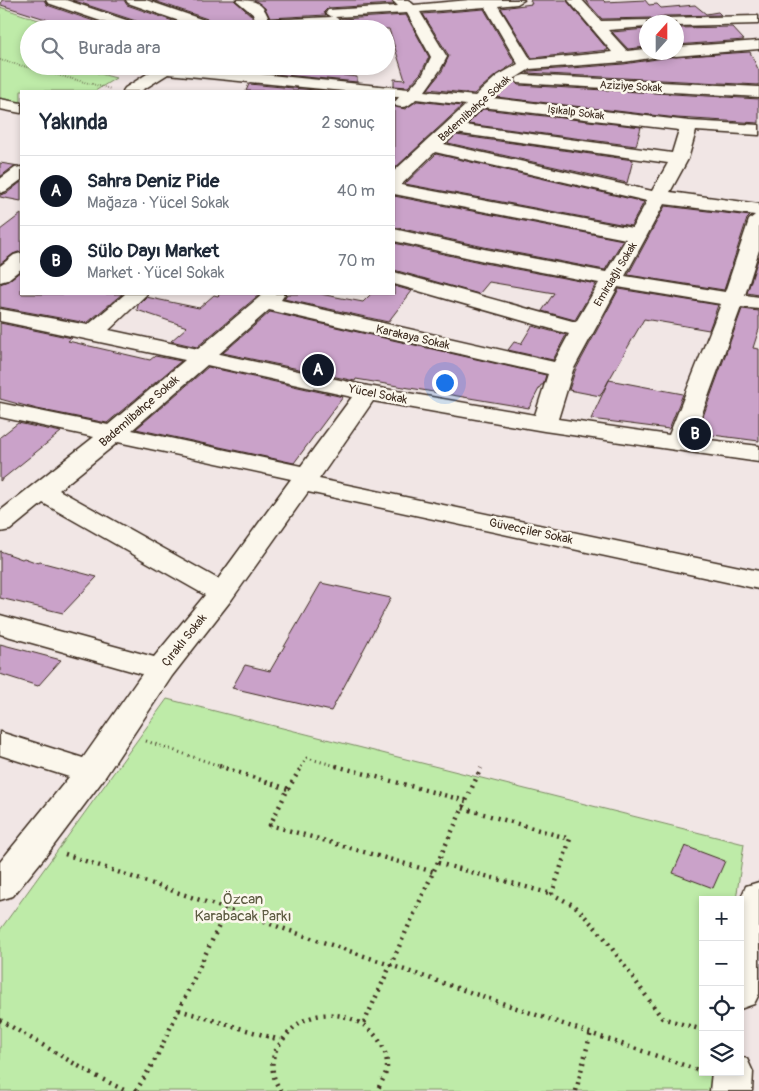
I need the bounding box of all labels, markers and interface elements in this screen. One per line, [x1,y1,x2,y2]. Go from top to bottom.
north arrow [639,15,684,60]
search box [20,20,395,75]
icon: search [38,34,66,62]
text: Burada ara [78,36,161,60]
street label: Bademlibahçe Sokak [435,72,513,144]
street label: Aziziye Sokak [599,78,663,95]
street label: Işıkalp Sokak [547,103,606,123]
text: Yakında [40,109,107,136]
text: 2 sonuç [322,113,375,133]
text: Sahra Deniz Pide [87,169,219,193]
text: A [51,181,61,201]
text: 40 m [337,181,375,201]
text: Mağaza · Yücel Sokak [87,193,229,213]
text: Sülo Dayı Market [87,239,219,263]
street label: Emirdağlı Sokak [591,239,640,309]
text: B [51,251,61,271]
text: 70 m [338,251,375,271]
text: Market · Yücel Sokak [87,263,224,283]
street label: Karakaya Sokak [374,322,451,353]
pin: A [302,351,334,389]
your location [432,370,458,396]
street label: Bademlibahçe Sokak [96,372,182,450]
street label: Yücel Sokak [346,381,409,408]
pin: B [679,415,711,453]
street label: Güvecçiler Sokak [488,515,574,548]
street label: Çıraklı Sokak [159,611,210,670]
park label: Özcan Karabacak Parkı [194,890,292,926]
map controls [699,896,744,1076]
button: + [699,896,744,941]
button: − [699,941,744,986]
button: locate [699,986,744,1031]
button: layers [699,1031,744,1076]

